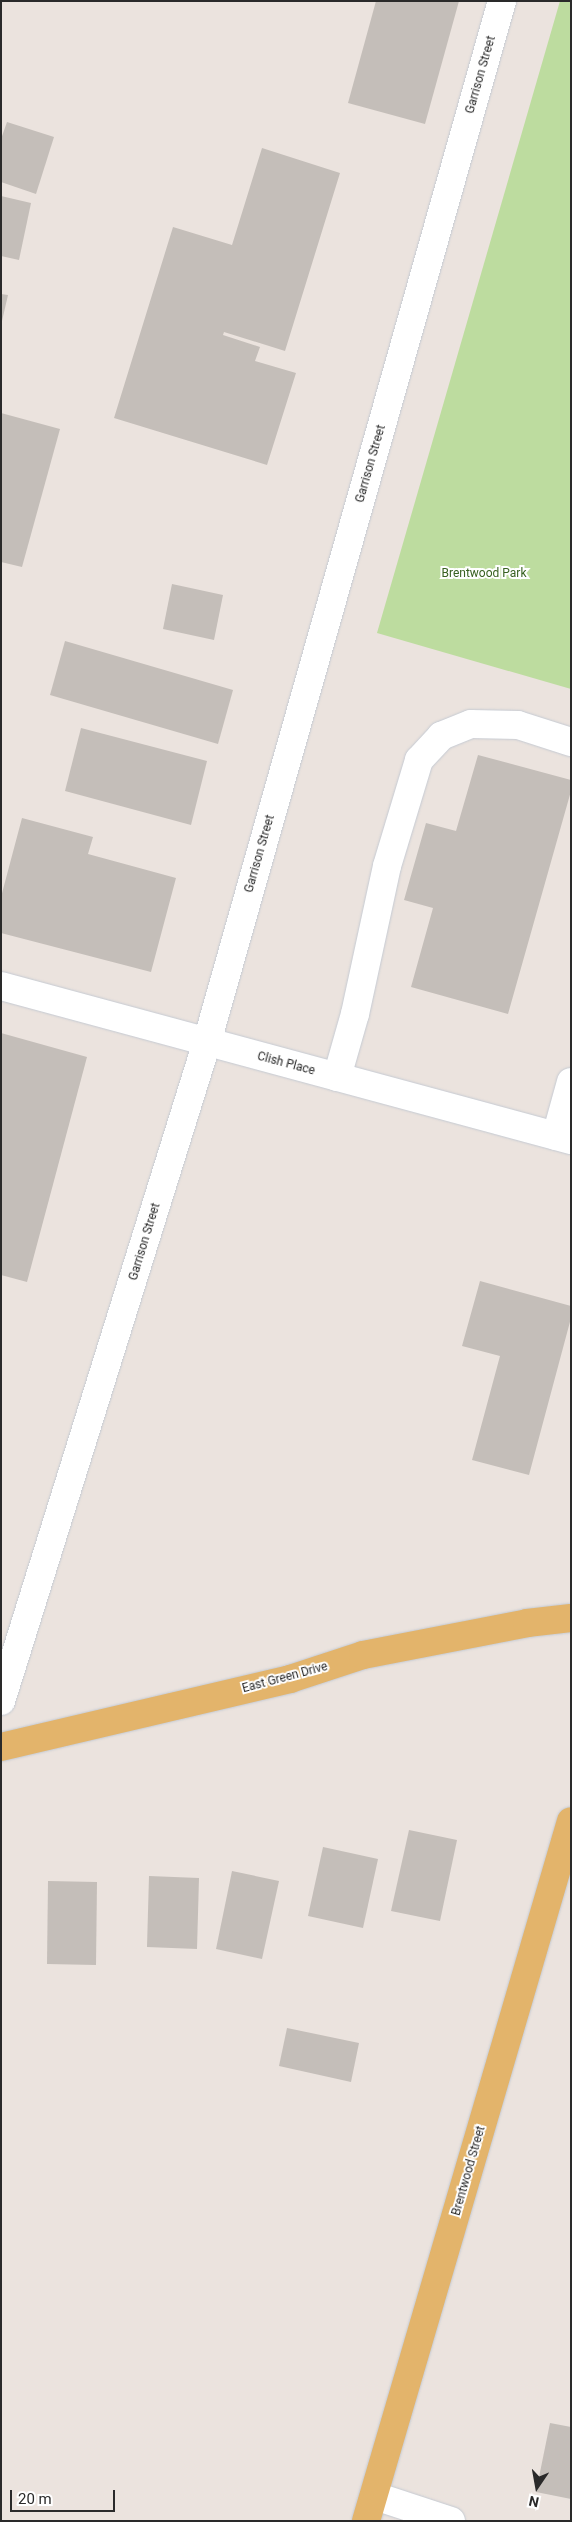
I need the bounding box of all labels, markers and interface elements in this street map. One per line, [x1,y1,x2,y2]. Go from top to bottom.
street label: Garrison Street [463,35,499,115]
street label: Garrison Street [353,424,389,504]
park label: Brentwood Park [442,567,526,581]
street label: Garrison Street [242,814,278,894]
street label: Clish Place [256,1049,316,1079]
street label: Garrison Street [126,1202,164,1282]
street label: East Green Drive [241,1660,329,1696]
street label: Brentwood Street [449,2125,489,2217]
north arrow [512,2462,562,2512]
scale bar [12,2480,118,2512]
text: 20 m [18,2490,52,2508]
text: N [527,2493,540,2511]

